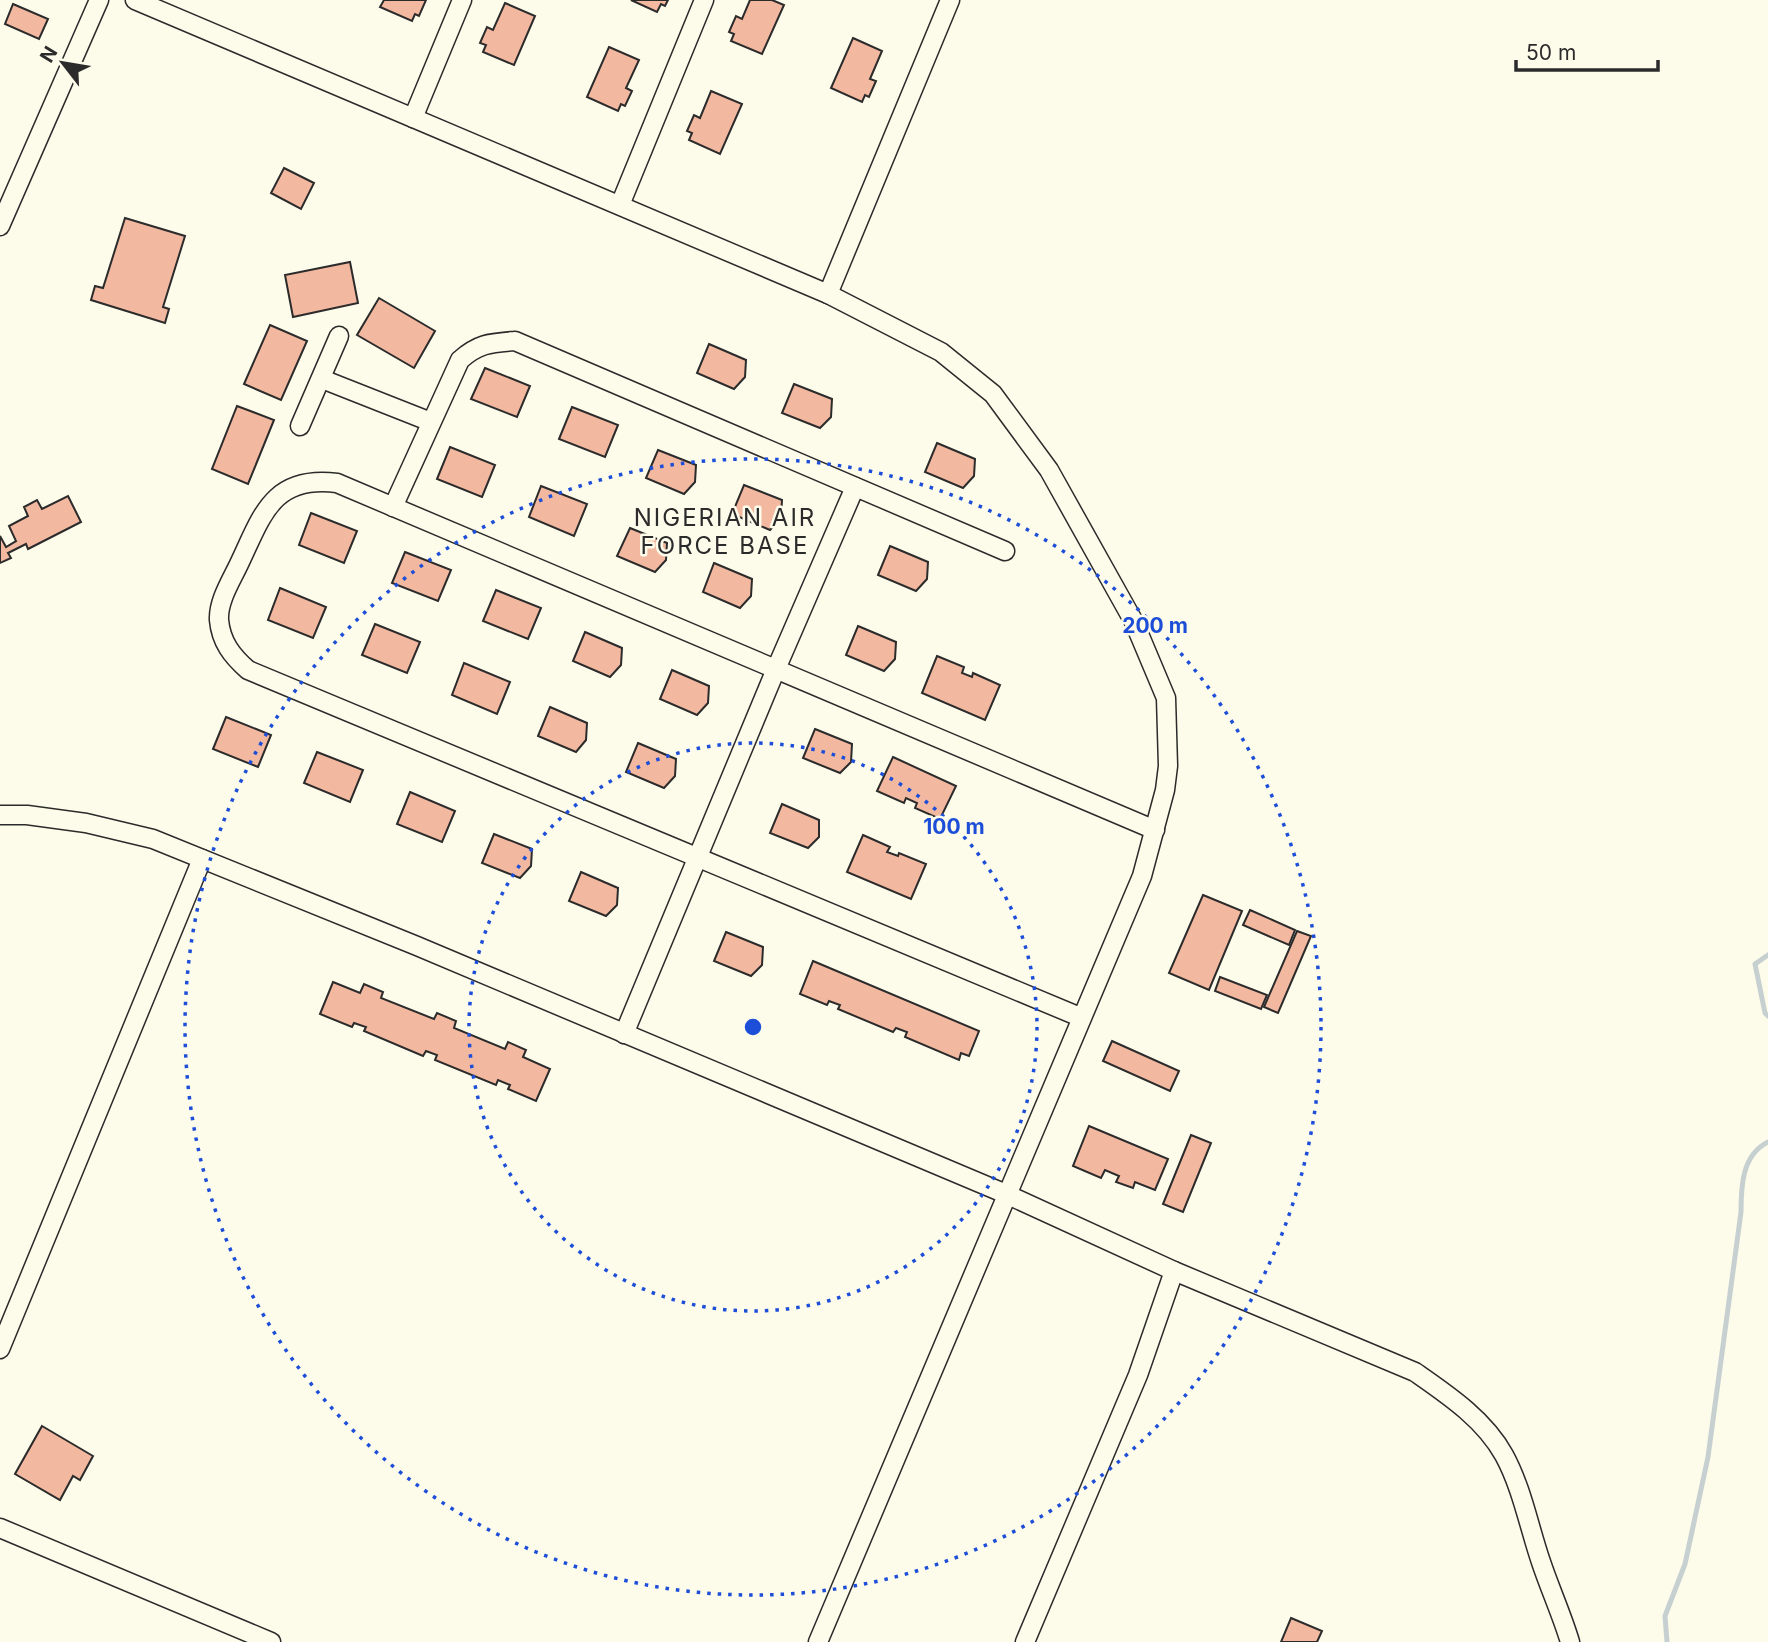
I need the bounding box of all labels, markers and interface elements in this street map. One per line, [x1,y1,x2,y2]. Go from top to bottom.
north arrow [28,28,98,98]
scale bar [1516,28,1658,72]
text: 50 m [1526,40,1576,65]
text: N [35,42,62,67]
district label: NIGERIAN AIR FORCE BASE [634,503,816,560]
text: 200 m [1122,613,1188,638]
text: 100 m [923,814,985,839]
centre of rings [741,1015,765,1039]

